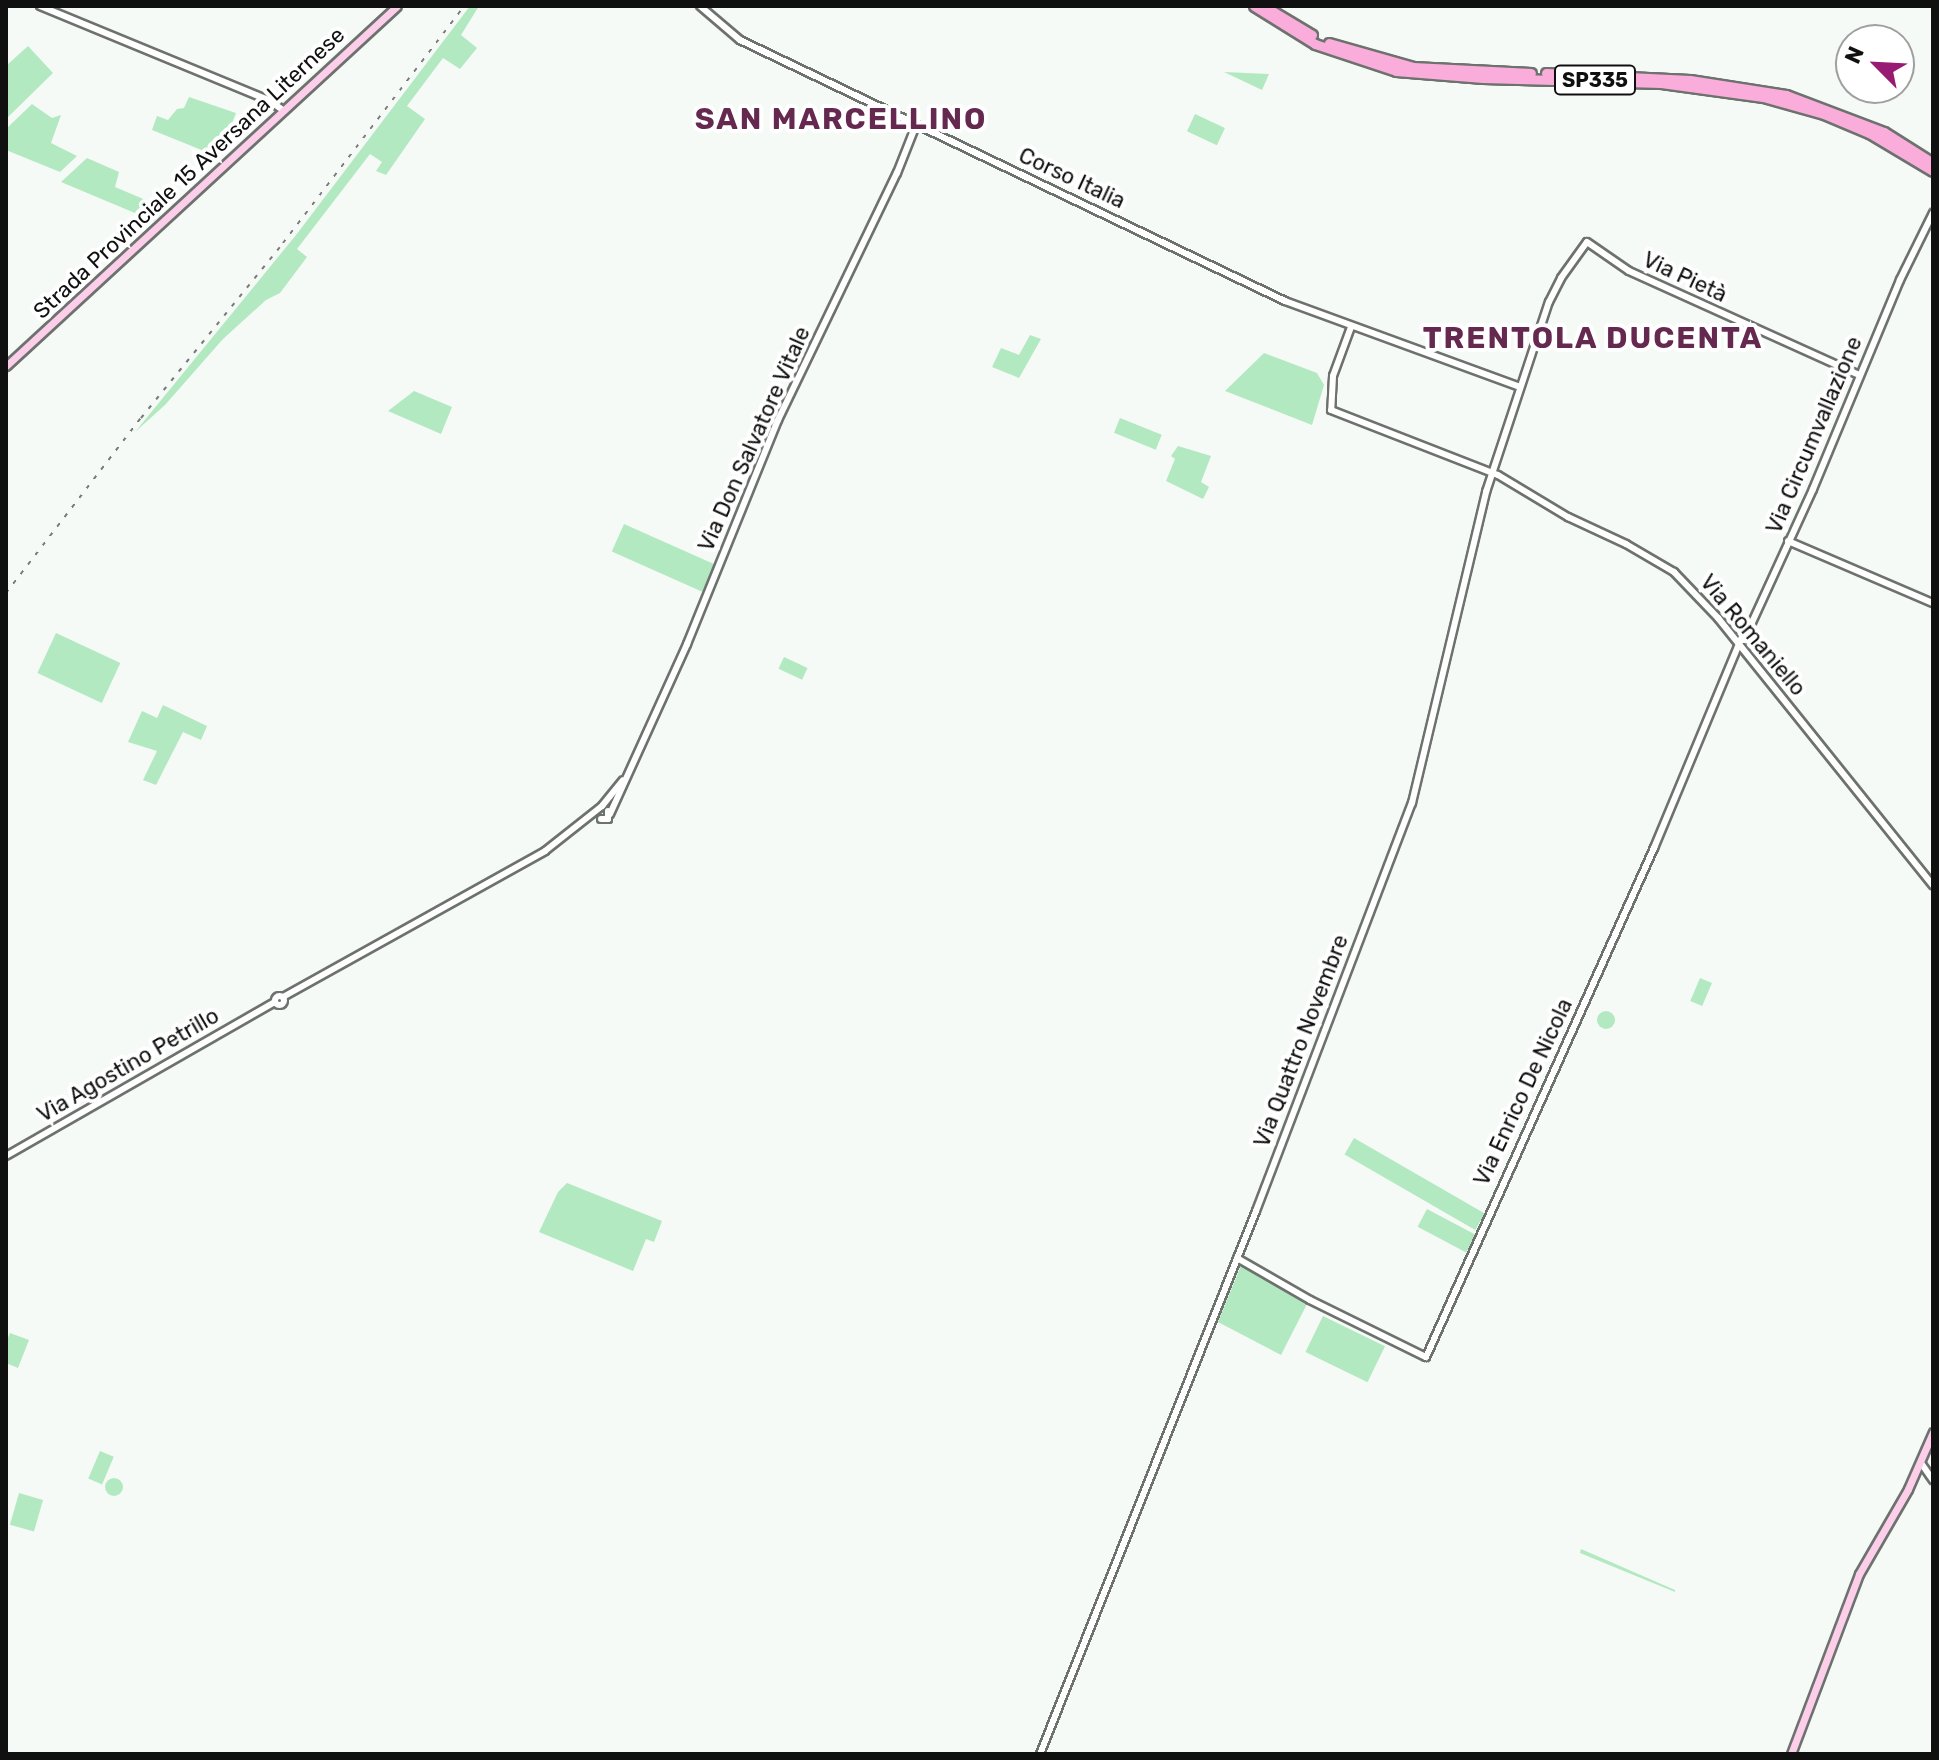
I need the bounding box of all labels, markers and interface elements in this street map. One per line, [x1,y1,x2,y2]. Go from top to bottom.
street label: Strada Provinciale 15 Aversana Liternese [28,21,350,325]
north arrow [1835,24,1915,104]
text: N [1839,42,1870,68]
road number: SP335 [1553,64,1637,96]
district label: SAN MARCELLINO [695,101,987,137]
street label: Corso Italia [1015,142,1129,214]
street label: Via Pietà [1639,246,1731,308]
district label: TRENTOLA DUCENTA [1422,320,1764,356]
street label: Via Don Salvatore Vitale [692,322,816,556]
street label: Via Circumvallazione [1761,333,1867,537]
street label: Via Romaniello [1695,569,1811,701]
street label: Via Quattro Novembre [1248,931,1354,1151]
street label: Via Enrico De Nicola [1468,994,1578,1190]
street label: Via Agostino Petrillo [32,1002,224,1128]

